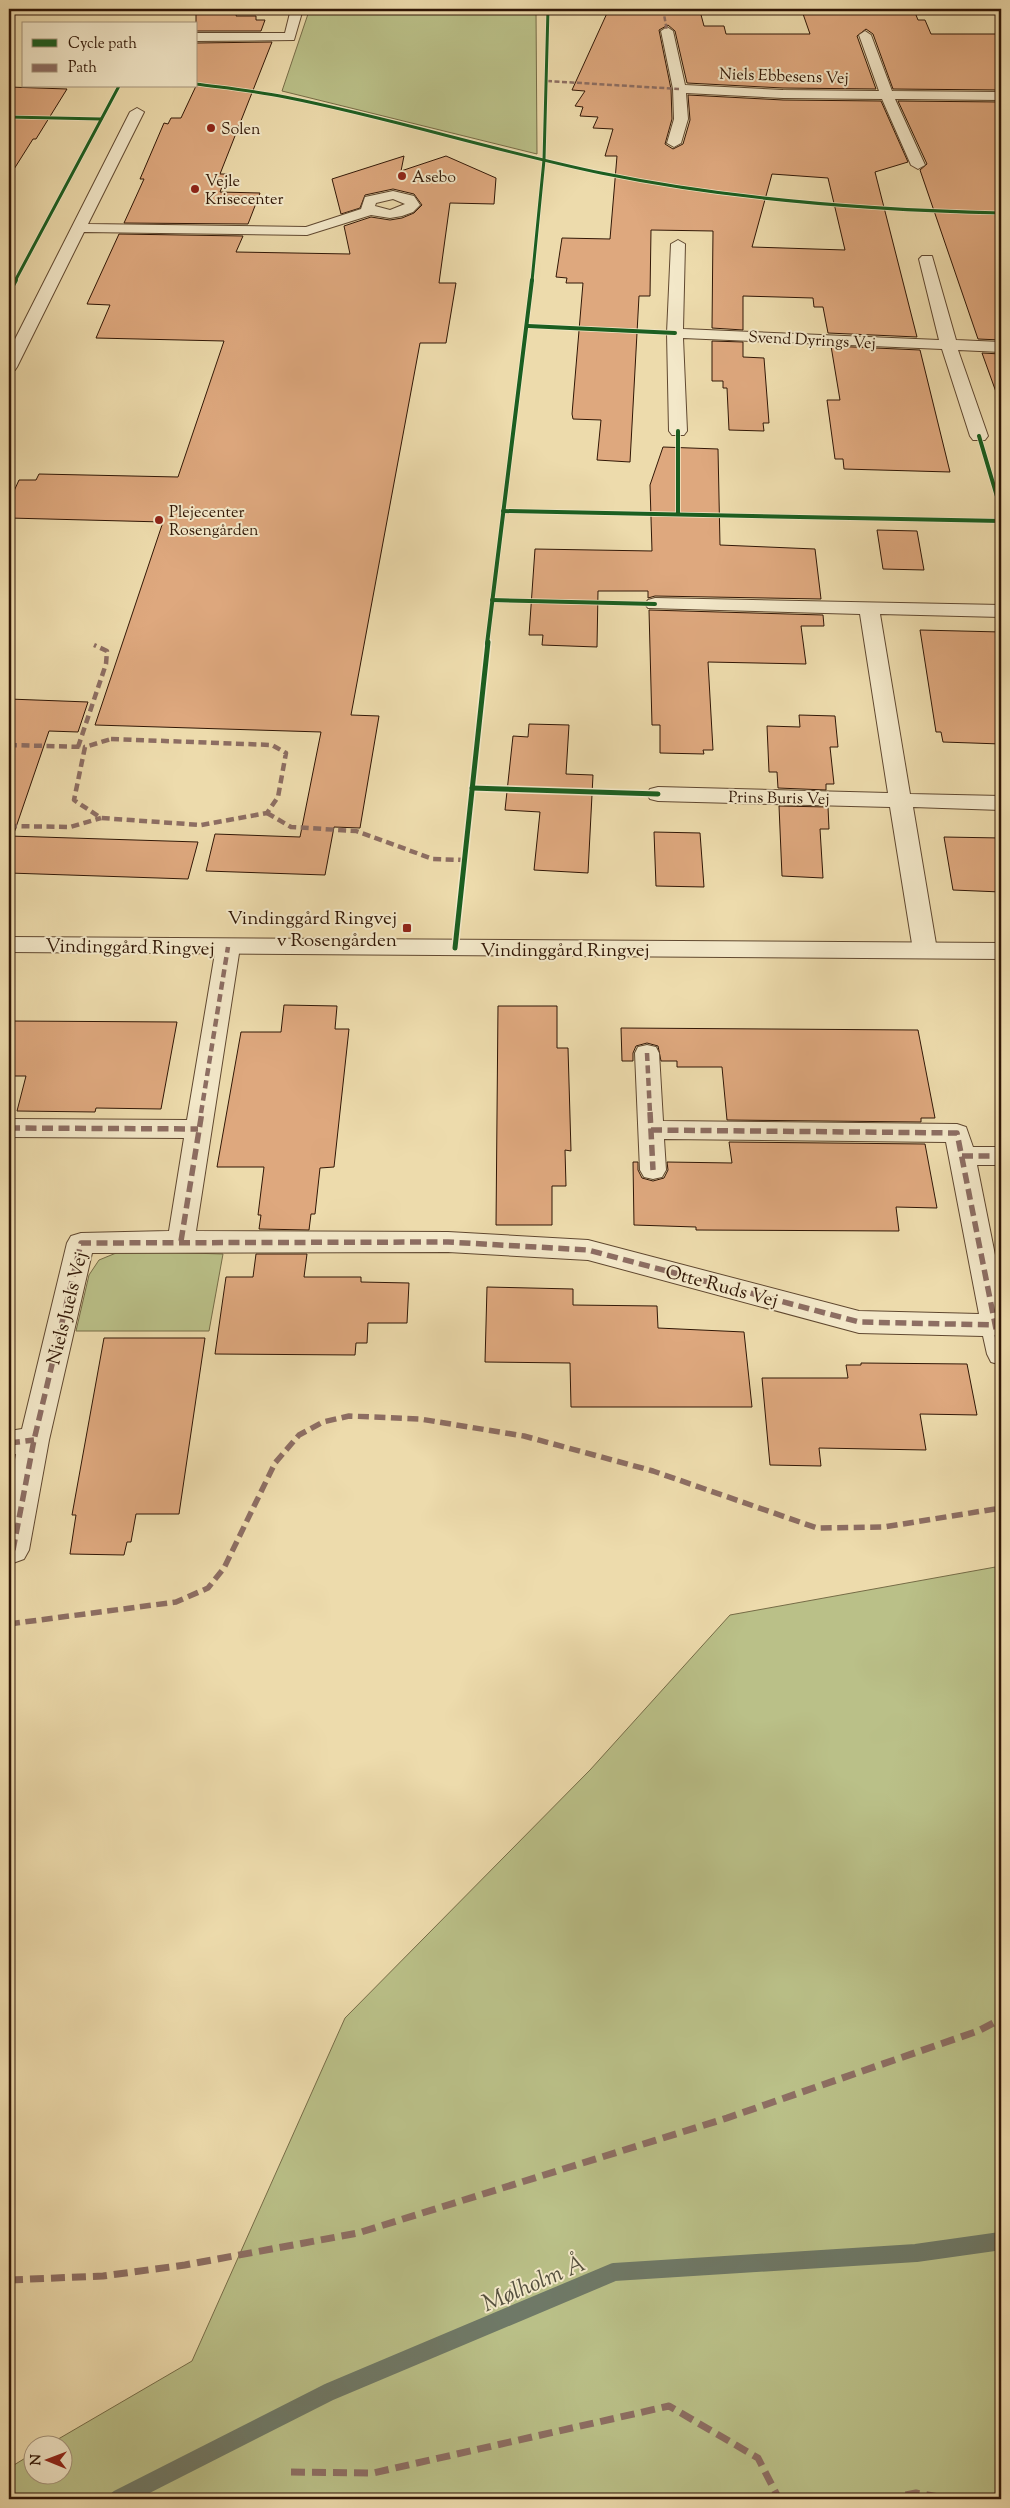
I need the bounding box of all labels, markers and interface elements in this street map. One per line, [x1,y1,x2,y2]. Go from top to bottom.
legend [22,22,198,88]
text: Cycle path [68,34,137,55]
text: Path [68,58,97,79]
street label: Niels Ebbesens Vej [719,64,849,91]
place label: Solen [221,119,261,142]
marker: Solen [205,122,217,134]
place label: Asebo [412,167,456,190]
marker: Asebo [396,170,408,182]
place label: Vejle Krisecenter [205,171,283,212]
marker: Vejle Krisecenter [189,183,201,195]
street label: Svend Dyrings Vej [747,327,876,356]
place label: Plejecenter Rosengården [169,502,259,543]
marker: Plejecenter Rosengården [153,514,165,526]
street label: Prins Buris Vej [728,787,830,812]
place label: Vindinggård Ringvej v Rosengården [228,906,397,955]
marker: Vindinggård Ringvej v Rosengården [401,922,413,934]
street label: Vindinggård Ringvej [45,934,215,963]
street label: Vindinggård Ringvej [480,938,650,965]
street label: Niels Juels Vej [41,1249,95,1368]
street label: Otte Ruds Vej [662,1259,781,1315]
water label: Mølholm Å [477,2247,591,2322]
north arrow [22,2436,72,2486]
text: N [27,2454,47,2466]

